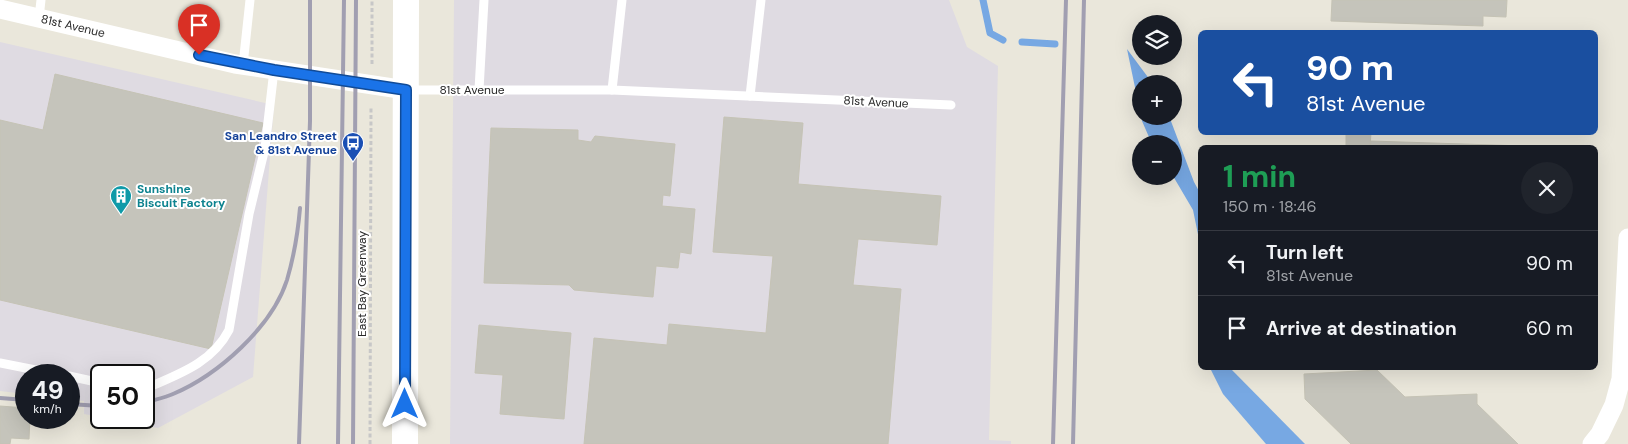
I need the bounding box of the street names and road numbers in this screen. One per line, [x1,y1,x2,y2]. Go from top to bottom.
street label: 81st Avenue [39,11,107,41]
street label: 81st Avenue [439,82,505,98]
street label: 81st Avenue [843,92,909,112]
street label: East Bay Greenway [354,231,370,337]

